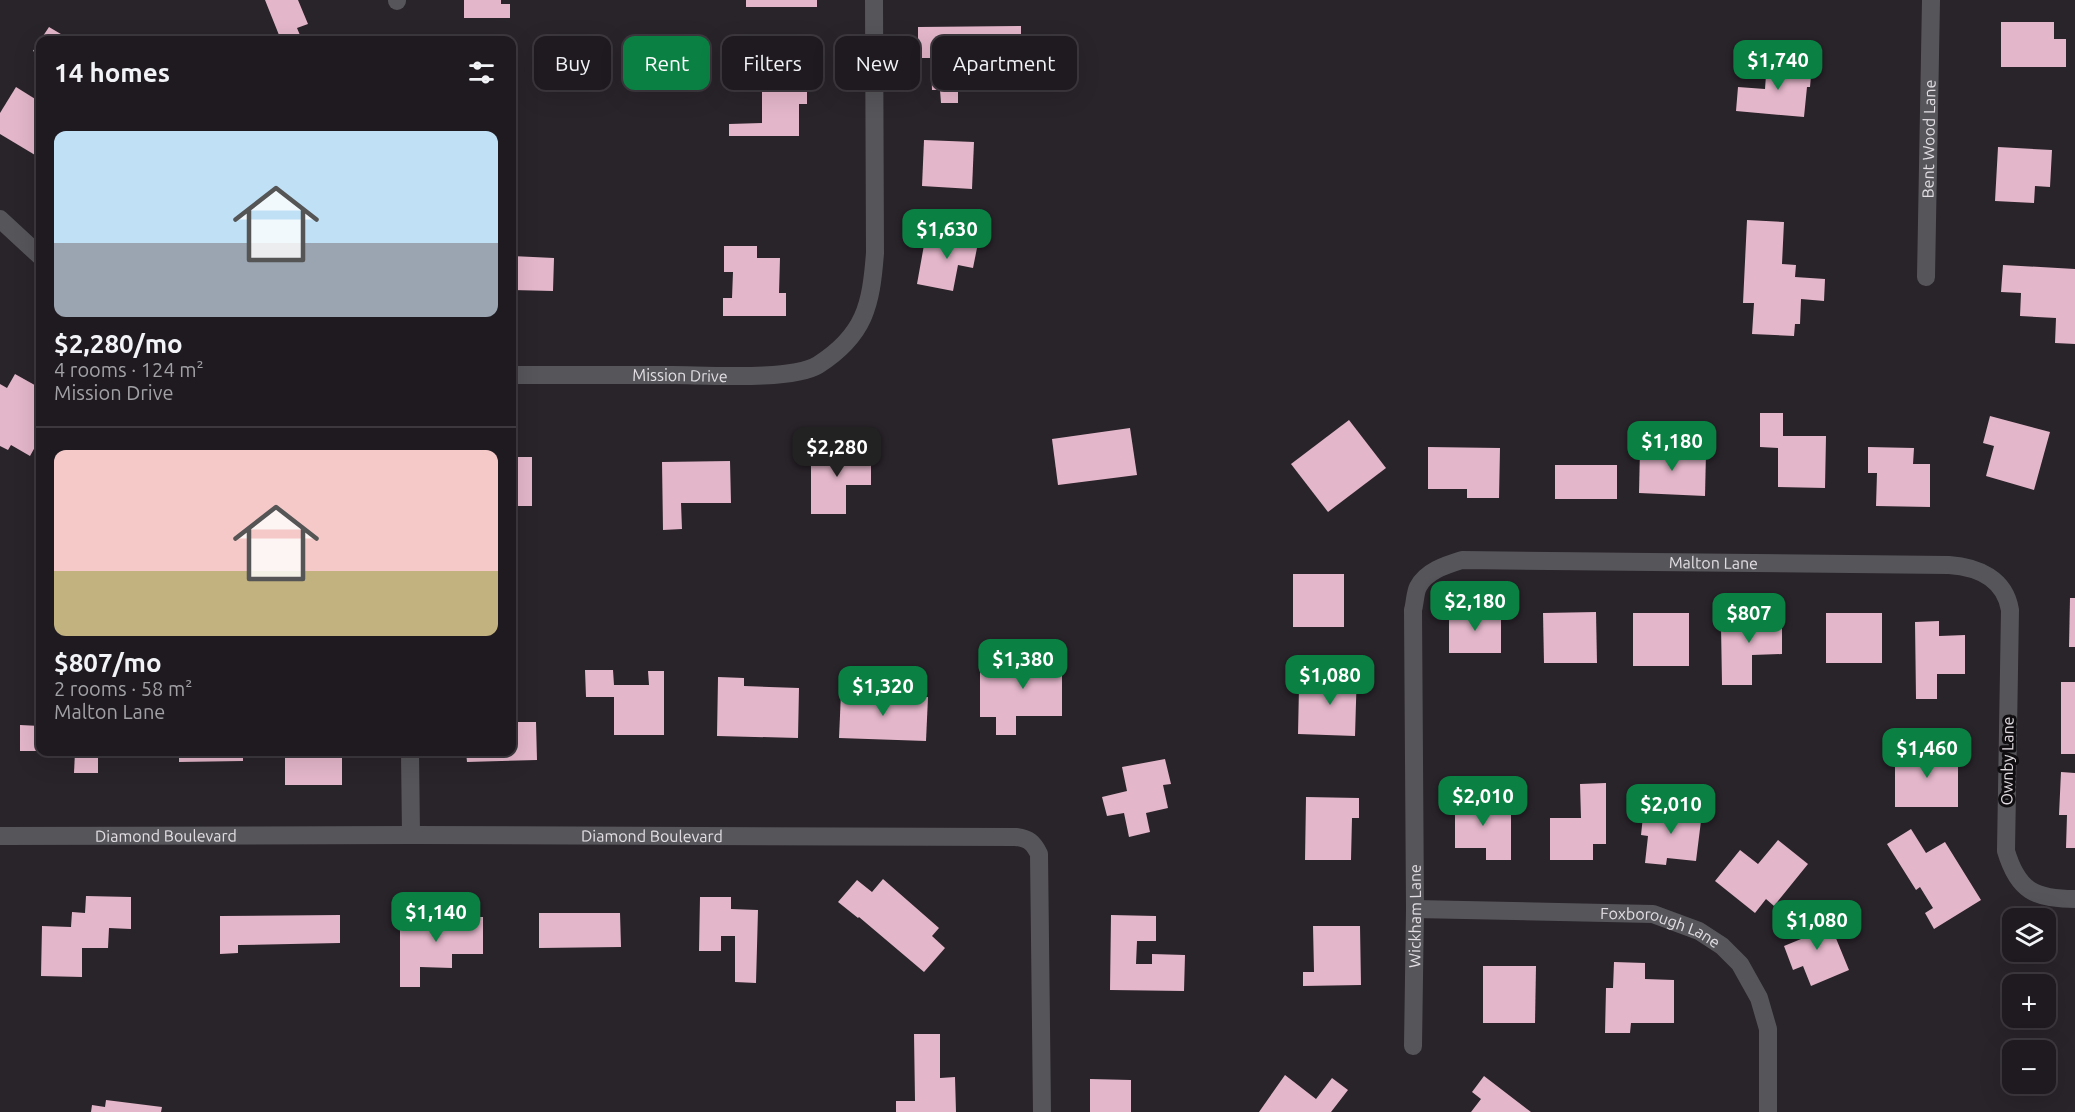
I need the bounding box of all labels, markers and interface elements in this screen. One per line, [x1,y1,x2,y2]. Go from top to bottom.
chip: Buy [534,36,611,90]
chip: Rent [623,36,710,90]
chip: Filters [722,36,823,90]
chip: New [835,36,920,90]
chip: Apartment [932,36,1077,90]
pin: $1,740 [1729,40,1827,91]
text: $1,740 [1747,48,1809,71]
icon: filters [465,56,498,89]
text: 14 homes [54,58,170,87]
street label: Bent Wood Lane [1918,79,1939,199]
icon: home [222,170,330,278]
pin: $1,630 [898,209,996,260]
text: $1,630 [916,217,978,240]
text: $2,280/mo [54,329,183,358]
text: 4 rooms · 124 m² [54,358,204,381]
street label: Mission Drive [632,366,728,385]
text: Mission Drive [54,381,173,404]
pin: $1,180 [1623,421,1721,472]
pin: $2,280 [788,427,886,478]
text: $1,180 [1641,429,1703,452]
text: $2,280 [806,435,868,458]
icon: home [222,489,330,597]
street label: Malton Lane [1669,553,1758,572]
pin: $2,180 [1426,581,1524,632]
text: $2,180 [1444,589,1506,612]
pin: $807 [1713,593,1785,644]
text: $807 [1726,601,1772,624]
pin: $1,380 [974,639,1072,690]
text: $1,380 [992,647,1054,670]
text: $807/mo [54,648,162,677]
pin: $1,080 [1281,655,1379,706]
text: $1,080 [1299,663,1361,686]
pin: $1,320 [834,666,932,717]
text: $1,320 [852,674,914,697]
text: 2 rooms · 58 m² [54,677,192,700]
text: Malton Lane [54,700,165,723]
street label: Ownby Lane [1997,716,2017,806]
pin: $1,460 [1878,728,1976,779]
text: $1,460 [1896,736,1958,759]
pin: $2,010 [1434,776,1532,827]
text: $2,010 [1452,784,1514,807]
pin: $2,010 [1622,784,1720,835]
text: $2,010 [1640,792,1702,815]
street label: Diamond Boulevard [95,826,237,845]
street label: Diamond Boulevard [581,827,723,845]
street label: Wickham Lane [1405,864,1424,968]
pin: $1,140 [387,892,485,943]
text: $1,140 [405,900,467,923]
pin: $1,080 [1768,900,1866,951]
street label: Foxborough Lane [1600,904,1724,951]
text: $1,080 [1786,908,1848,931]
map controls [2002,908,2056,1094]
button: layers [2002,908,2056,962]
button: + [2002,974,2056,1028]
button: − [2002,1040,2056,1094]

